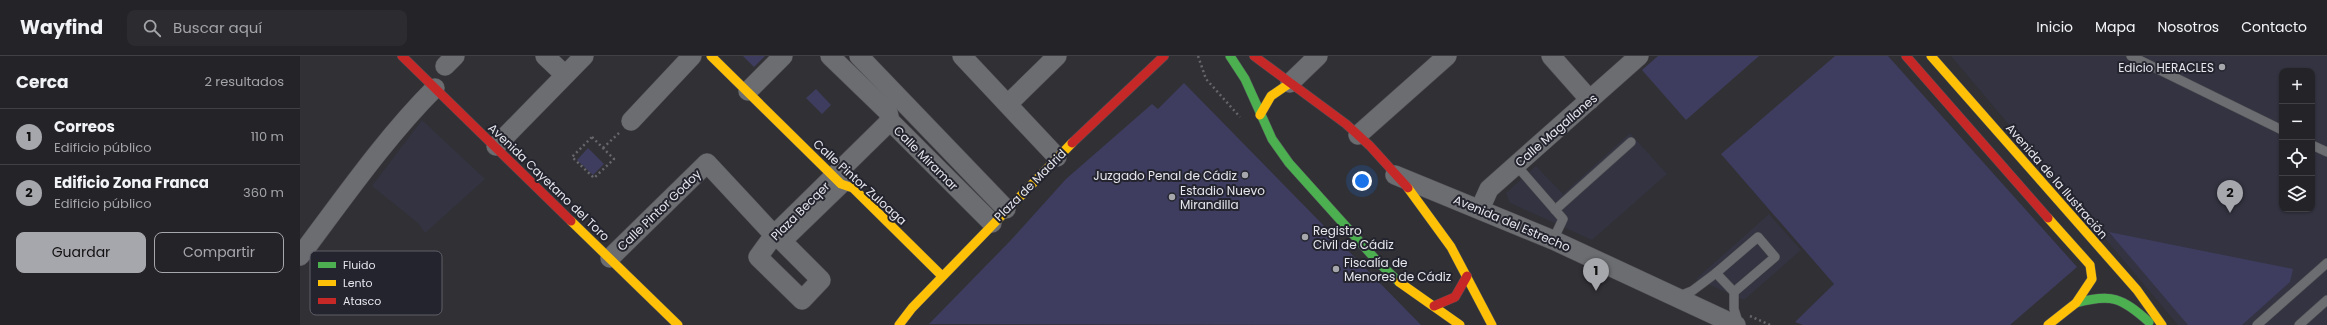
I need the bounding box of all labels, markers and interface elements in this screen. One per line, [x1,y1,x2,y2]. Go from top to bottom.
search box [127,10,407,46]
text: Wayfind [20,14,103,41]
icon: search [141,17,163,39]
text: Buscar aquí [173,17,262,38]
text: Inicio [2036,17,2073,37]
text: Mapa [2095,17,2136,37]
text: Nosotros [2158,17,2219,37]
text: Contacto [2241,17,2307,37]
place label: Edicio HERACLES [2118,59,2214,76]
marker: Edicio HERACLES [2217,62,2227,72]
map controls [2279,68,2315,212]
button: + [2279,68,2315,104]
text: Cerca [16,70,69,94]
text: 2 resultados [204,72,284,91]
street label: Calle Magallanes [1511,89,1601,171]
button: − [2279,104,2315,140]
text: Correos [54,116,115,137]
street label: Avenida Cayetano del Toro [484,119,614,245]
street label: Avenida de la Ilustración [2002,120,2112,242]
street label: Calle Miramar [890,122,962,194]
text: 1 [27,127,31,146]
text: 110 m [251,127,284,146]
street label: Calle Pintor Zuloaga [810,135,910,229]
text: Edificio público [54,138,152,157]
button: locate [2279,140,2315,176]
street label: Plaza de Madrid [990,145,1070,225]
street label: Calle Pintor Godoy [613,165,705,255]
place label: Juzgado Penal de Cádiz [1093,167,1237,184]
marker: Juzgado Penal de Cádiz [1240,170,1250,180]
your location [1352,171,1372,191]
text: Edificio Zona Franca [54,172,209,193]
button: layers [2279,176,2315,212]
street label: Plaza Becqer [767,177,834,244]
pin: 2 [2217,180,2243,213]
place label: Estadio Nuevo Mirandilla [1180,182,1265,213]
text: 2 [25,183,33,202]
text: 360 m [243,183,284,202]
street label: Avenida del Estrecho [1451,191,1573,255]
marker: Estadio Nuevo Mirandilla [1167,192,1177,202]
text: Edificio público [54,194,152,213]
place label: Registro Civil de Cádiz [1313,222,1394,253]
button: Guardar [16,232,146,273]
button: Compartir [154,232,284,273]
marker: Registro Civil de Cádiz [1300,232,1310,242]
legend [310,251,442,315]
place label: Fiscalía de Menores de Cádiz [1344,254,1451,285]
text: Fluido [343,257,375,273]
pin: 1 [1583,258,1609,291]
marker: Fiscalía de Menores de Cádiz [1331,264,1341,274]
text: Lento [343,275,373,291]
text: Atasco [343,293,381,309]

